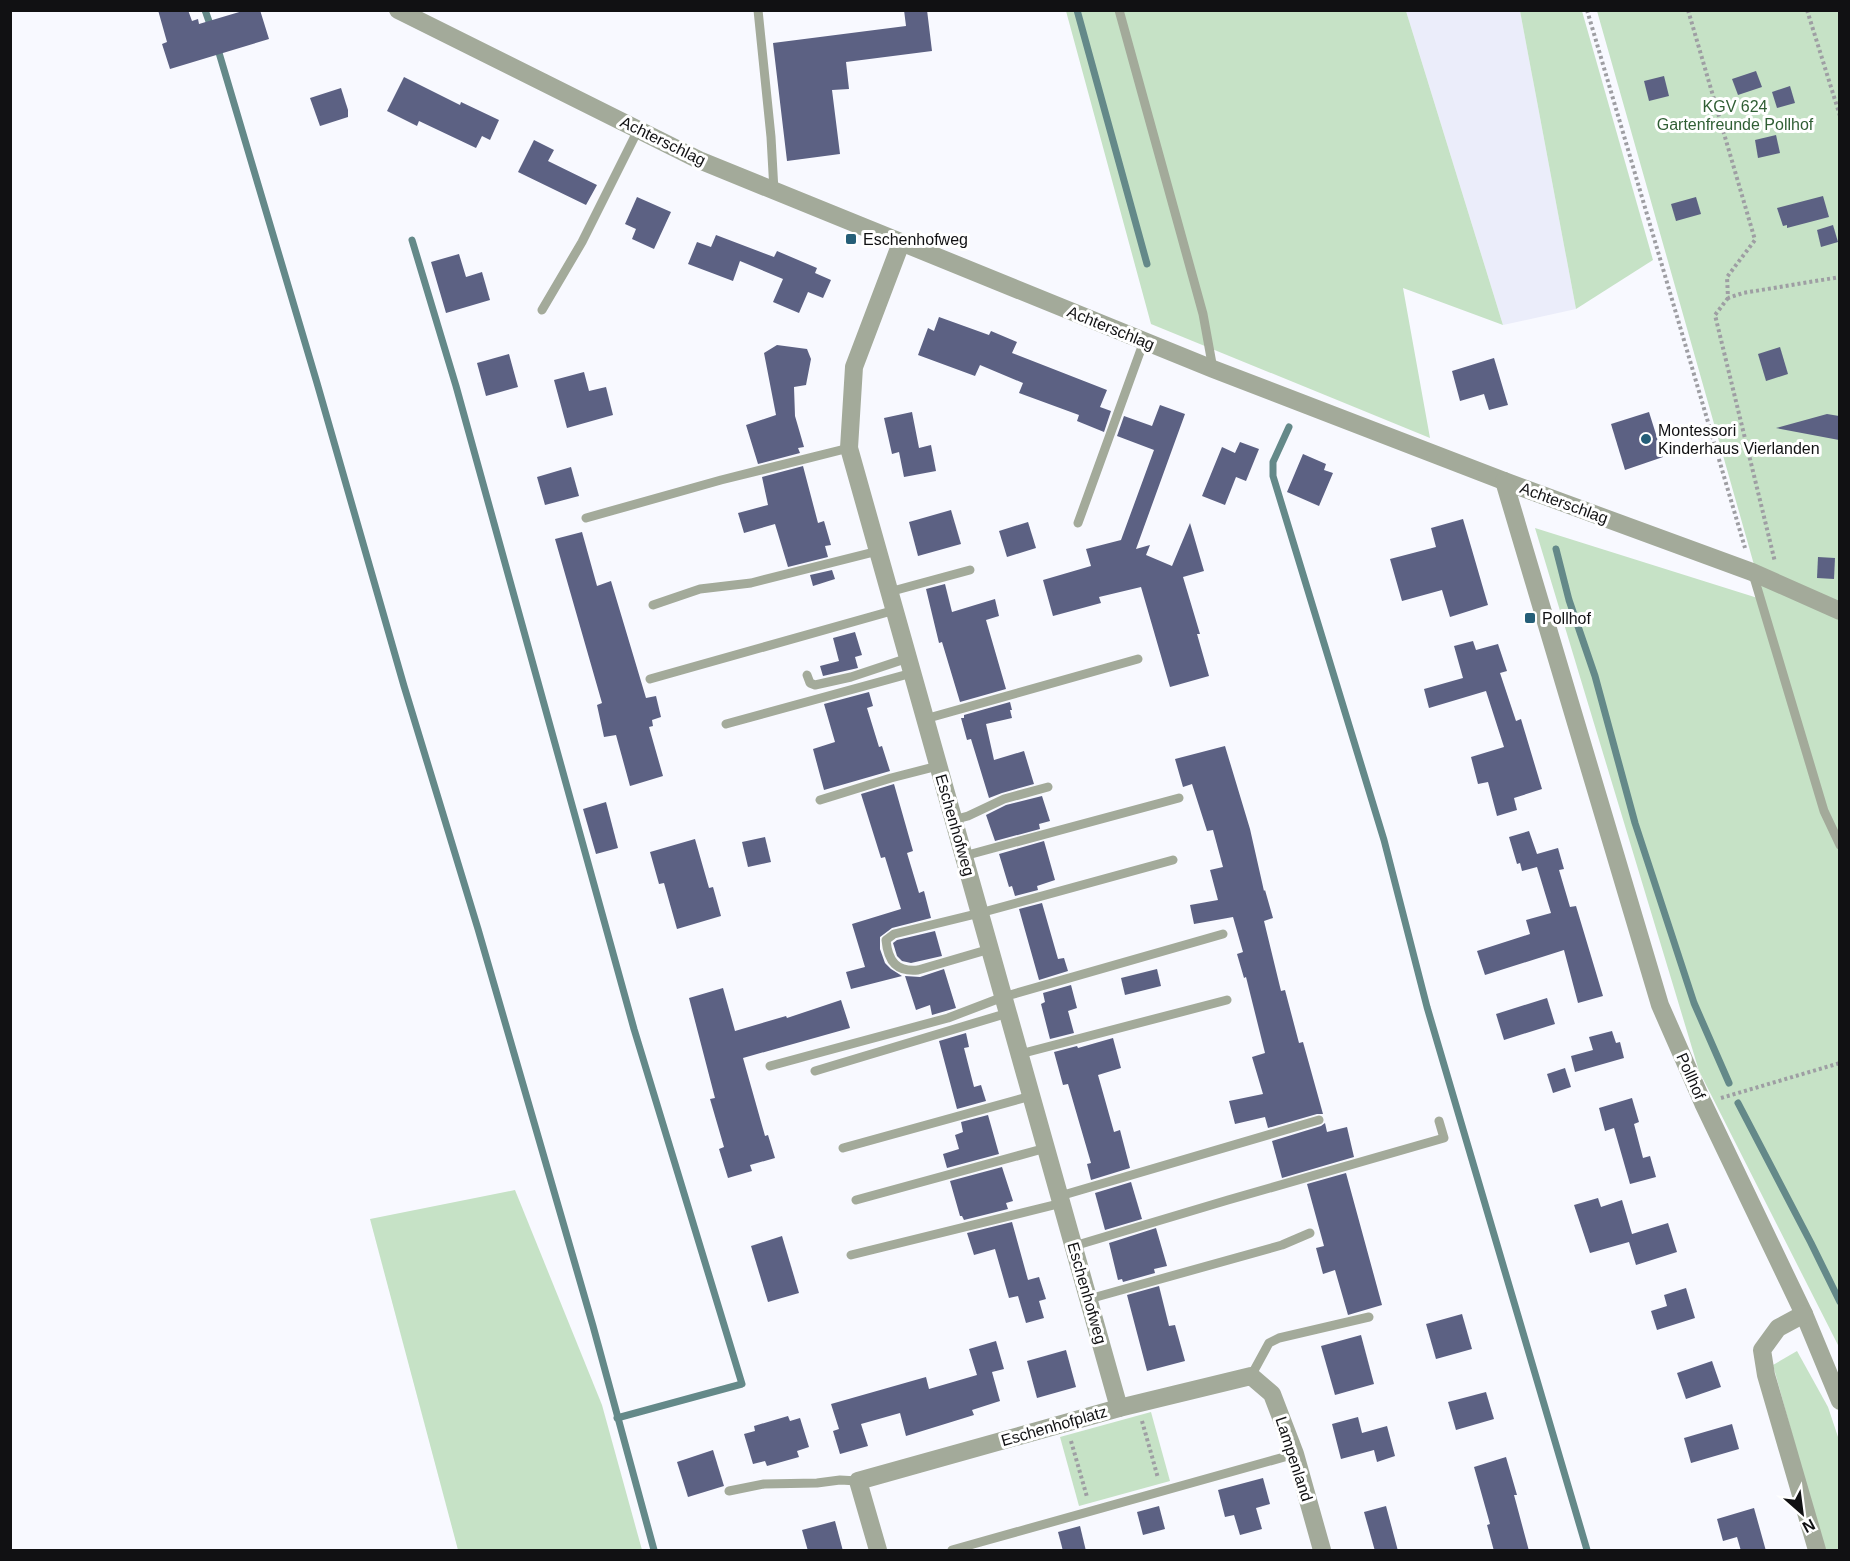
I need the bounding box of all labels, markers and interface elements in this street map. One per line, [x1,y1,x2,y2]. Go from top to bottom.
park label: KGV 624 Gartenfreunde Pollhof [1657,98,1814,133]
street label: Achterschlag [618,113,708,169]
place label: Eschenhofweg [863,231,968,248]
marker: Eschenhofweg [844,232,858,246]
street label: Achterschlag [1065,303,1157,353]
place label: Montessori Kinderhaus Vierlanden [1658,422,1820,457]
marker: Montessori Kinderhaus Vierlanden [1639,432,1653,446]
street label: Achterschlag [1518,479,1610,527]
place label: Pollhof [1542,610,1591,627]
marker: Pollhof [1523,611,1537,625]
street label: Eschenhofweg [932,772,978,878]
street label: Pollhof [1673,1050,1709,1102]
street label: Eschenhofweg [1064,1240,1110,1346]
street label: Eschenhofplatz [999,1403,1109,1449]
street label: Lampenland [1272,1414,1316,1504]
north arrow [1772,1483,1832,1543]
text: N [1800,1516,1818,1536]

